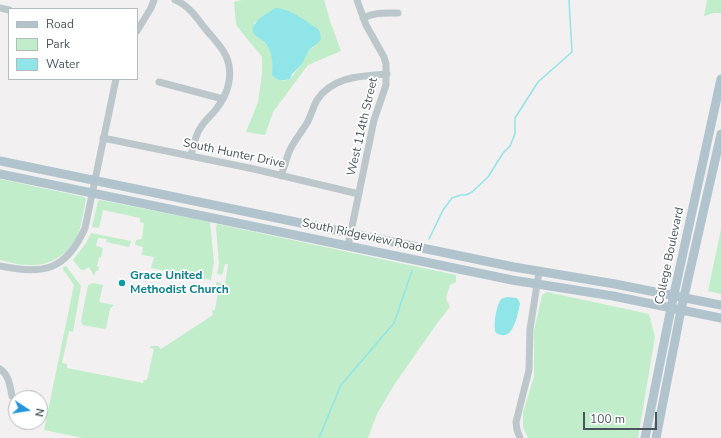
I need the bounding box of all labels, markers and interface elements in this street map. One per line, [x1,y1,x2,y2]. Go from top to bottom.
legend [8,8,138,80]
text: Road [46,16,74,32]
text: Park [46,36,70,52]
text: Water [46,56,80,72]
street label: West 114th Street [345,77,381,177]
street label: South Hunter Drive [182,136,286,172]
street label: College Boulevard [653,206,687,306]
street label: South Ridgeview Road [301,216,423,256]
place label: Grace United Methodist Church [130,269,229,297]
marker: Grace United Methodist Church [117,278,127,288]
north arrow [8,390,48,430]
scale bar [585,404,659,430]
text: N [31,407,47,418]
text: 100 m [590,411,625,427]

